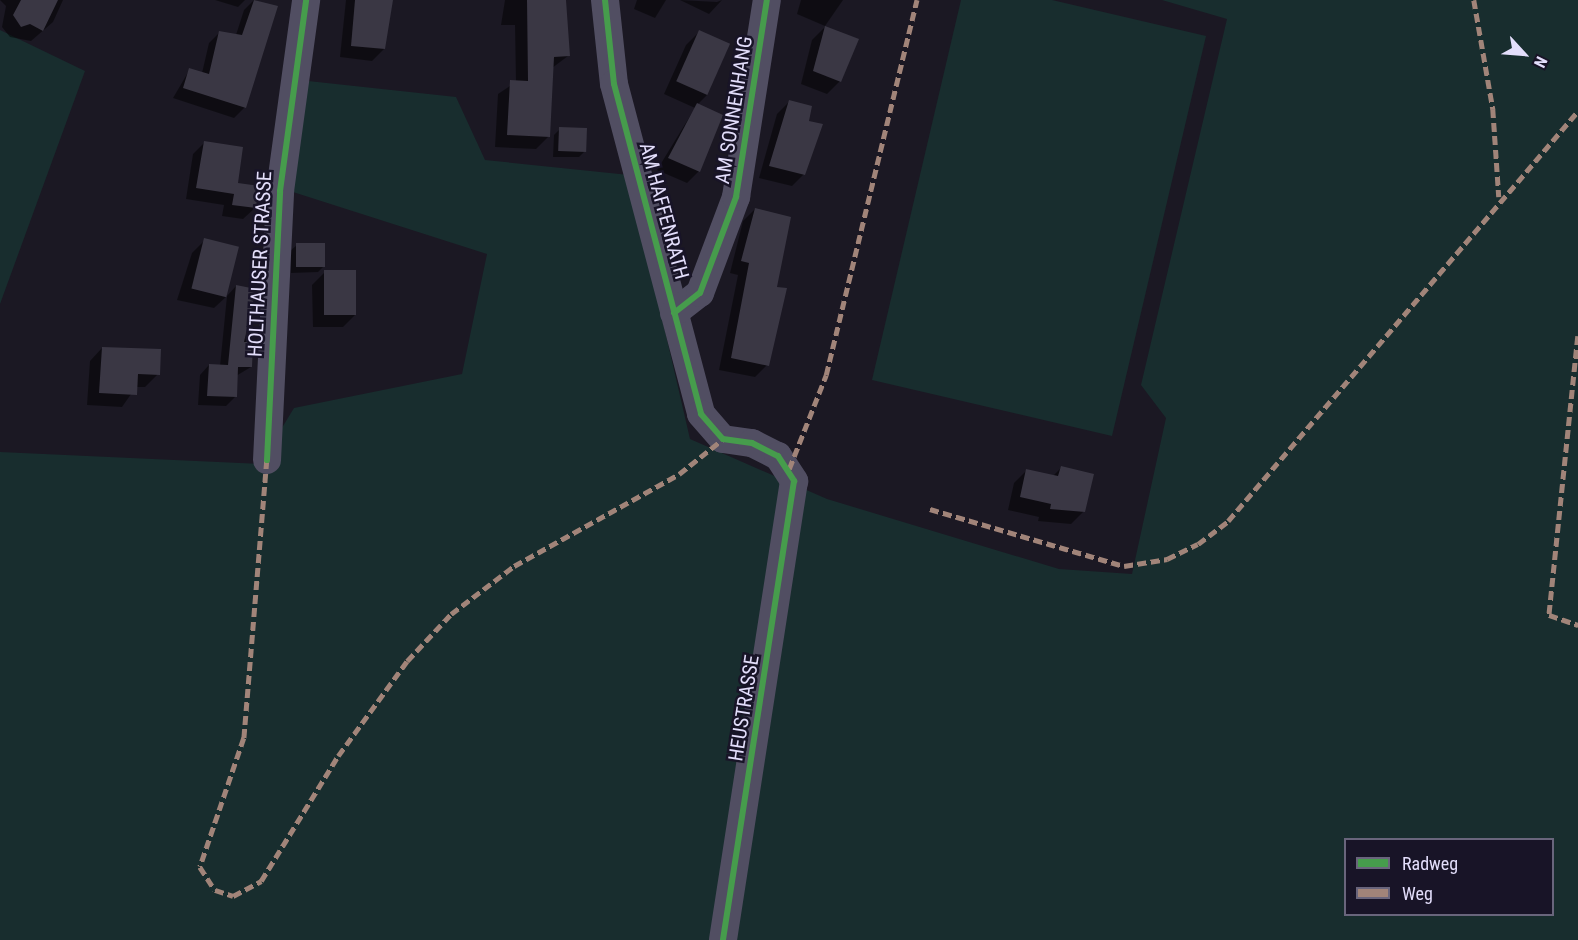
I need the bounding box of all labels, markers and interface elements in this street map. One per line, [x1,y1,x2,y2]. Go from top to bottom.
north arrow [1494,24,1554,84]
street label: AM SONNENHANG [710,35,758,185]
text: N [1530,54,1551,71]
street label: AM HAFFENRATH [634,140,694,282]
street label: HOLTHAUSER STRASSE [243,171,277,357]
street label: HEUSTRASSE [724,653,764,763]
legend [1344,838,1554,916]
text: Radweg [1402,853,1458,874]
text: Weg [1402,883,1433,904]

